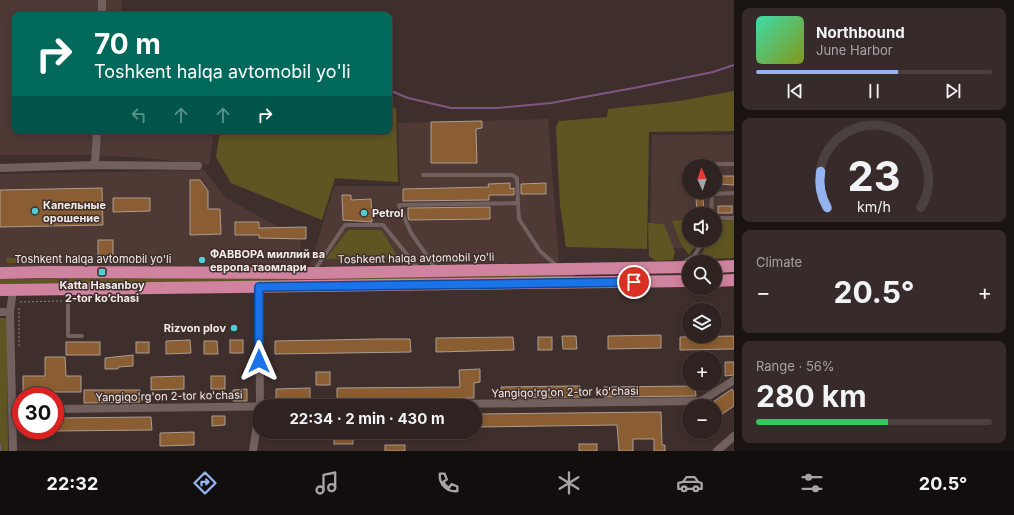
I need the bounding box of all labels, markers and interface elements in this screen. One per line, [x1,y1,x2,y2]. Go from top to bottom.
text: Northbound [816,23,905,42]
text: 70 m [94,27,161,61]
icon: right [28,28,80,80]
text: June Harbor [816,42,893,58]
text: Toshkent halqa avtomobil yo'li [94,61,351,82]
icon: previous [784,80,806,102]
icon: pause [863,80,885,102]
icon: next [942,80,964,102]
icon: left [128,104,150,126]
icon: ahead [170,104,192,126]
icon: ahead [212,104,234,126]
icon: right [254,104,276,126]
text: 23 [847,151,901,201]
north arrow [682,159,722,199]
map controls [682,159,722,439]
place label: Капельные орошение [43,198,106,225]
text: km/h [857,198,891,215]
marker: Капельные орошение [30,206,40,216]
place label: Petrol [372,206,404,220]
button: sound [682,207,722,247]
marker: Petrol [359,208,369,218]
place label: ФАВВОРА миллий ва европа таомлари [210,247,325,274]
street label: Toshkent halqa avtomobil yo'li [338,250,494,266]
street label: Toshkent halqa avtomobil yo'li [15,252,171,266]
text: Climate [756,254,802,270]
marker: ФАВВОРА миллий ва европа таомлари [197,255,207,265]
button: search [682,255,722,295]
pin [617,265,651,299]
marker: Katta Hasanboy 2-tor ko’chasi [97,267,107,277]
icon: arrive [623,271,645,293]
text: 20.5° [834,274,914,310]
place label: Katta Hasanboy 2-tor ko’chasi [59,278,145,305]
text: − [756,279,771,305]
text: + [977,279,992,305]
button: layers [682,303,722,343]
place label: Rizvon plov [164,321,226,335]
marker: Rizvon plov [229,323,239,333]
position arrow [238,340,280,382]
button: + [682,351,722,391]
text: Range · 56% [756,358,835,374]
text: 280 km [756,378,867,414]
street label: Yangiqo'rg'on 2-tor ko'chasi [491,384,639,400]
speed limit sign: 30 [12,387,64,439]
street label: Yangiqo'rg'on 2-tor ko'chasi [95,388,243,404]
button: − [682,399,722,439]
text: 22:34 · 2 min · 430 m [289,409,445,428]
icon: directions [191,469,219,497]
icon: music [313,469,341,497]
icon: phone [434,469,462,497]
icon: climate [555,469,583,497]
icon: car [676,469,704,497]
icon: filters [798,469,826,497]
text: 22:32 [47,473,98,494]
text: 20.5° [919,473,967,494]

